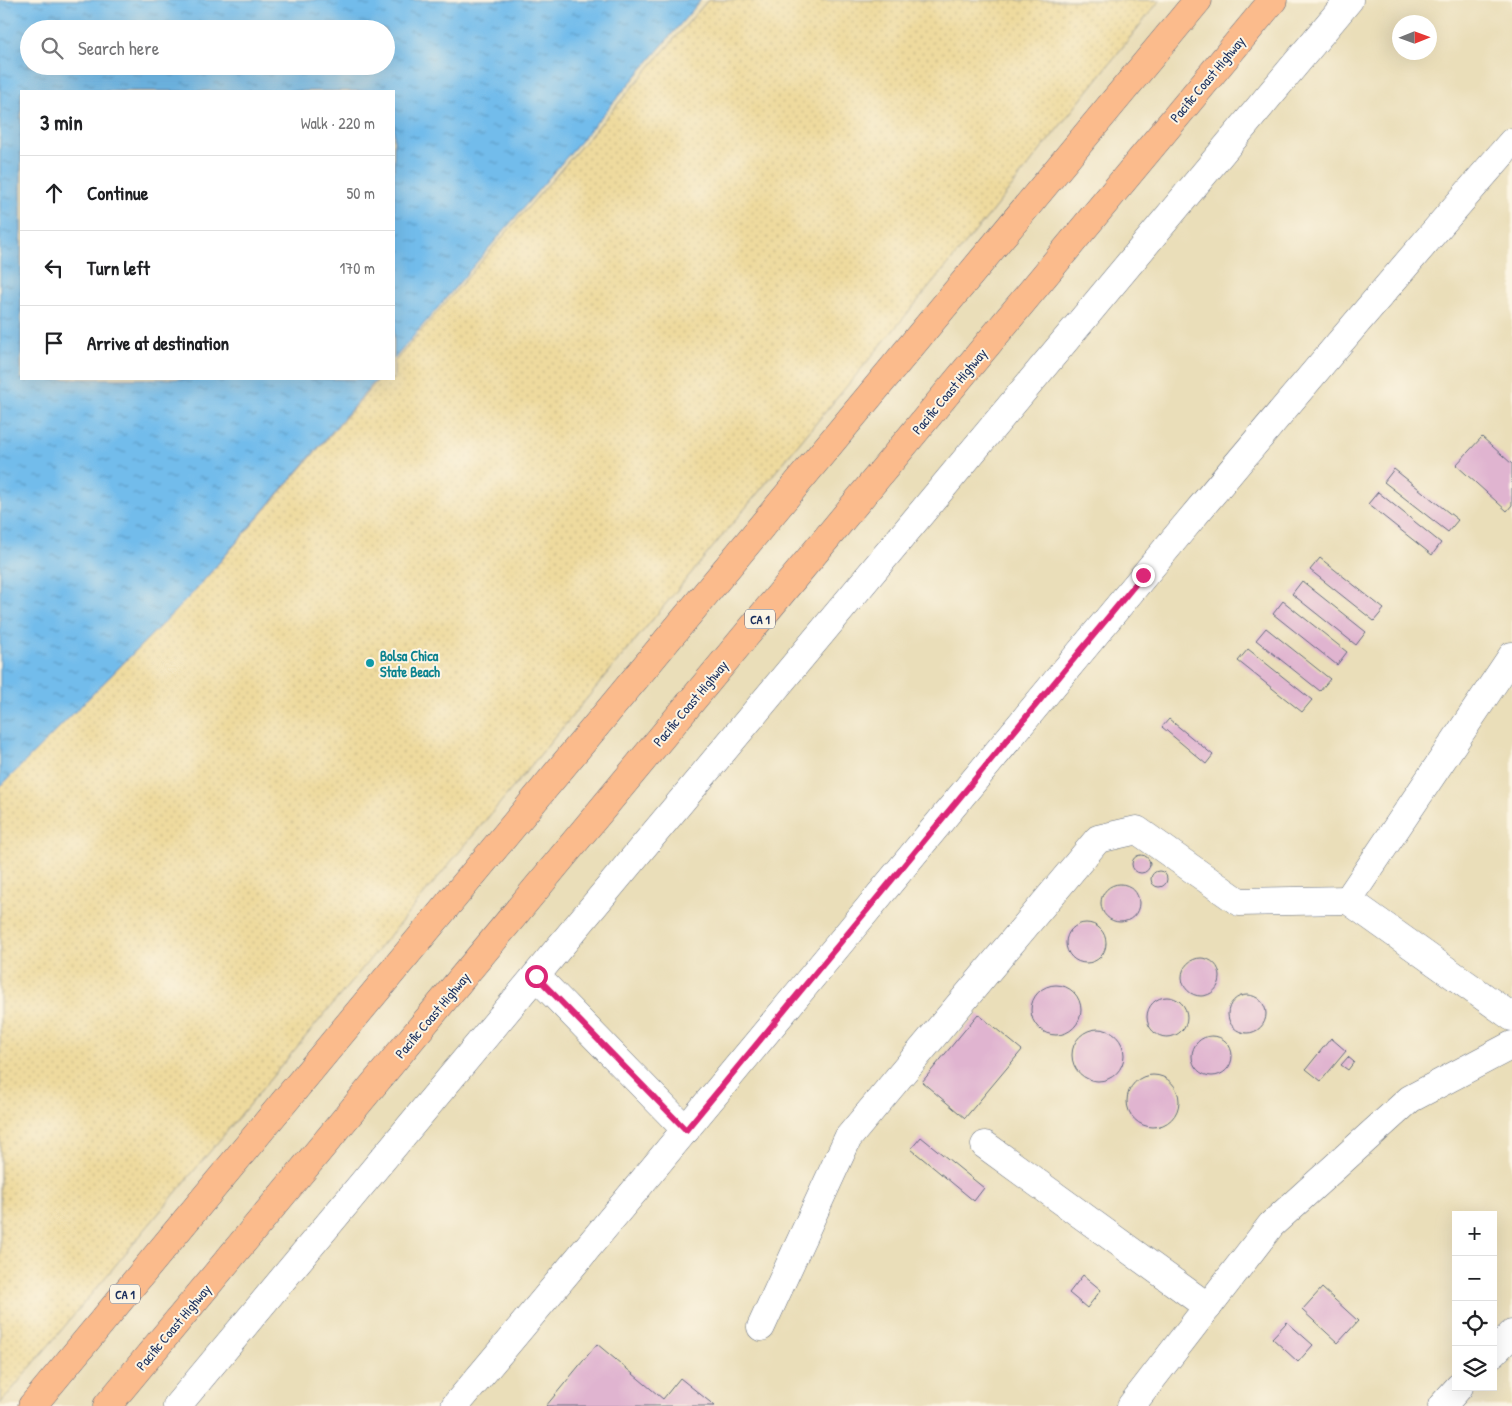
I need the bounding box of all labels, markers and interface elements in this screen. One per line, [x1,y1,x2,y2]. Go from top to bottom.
north arrow [1392,15,1437,60]
search box [20,20,395,75]
street label: Pacific Coast Highway [1165,32,1249,127]
icon: search [38,34,66,62]
text: Search here [78,35,159,61]
text: 3 min [40,108,83,137]
text: Walk · 220 m [301,112,375,134]
icon: ahead [40,179,68,207]
text: Continue [87,180,148,206]
text: 50 m [347,182,375,204]
icon: left [40,254,68,282]
text: Turn left [87,255,150,281]
text: 170 m [340,257,375,279]
icon: arrive [40,329,68,357]
text: Arrive at destination [87,330,229,356]
street label: Pacific Coast Highway [907,344,991,439]
route end [1132,564,1155,587]
road number: CA 1 [745,610,775,628]
place label: Bolsa Chica State Beach [380,646,440,681]
street label: Pacific Coast Highway [648,656,732,751]
marker: Bolsa Chica State Beach [364,657,376,669]
route start [525,965,548,988]
street label: Pacific Coast Highway [390,968,474,1063]
map controls [1452,1211,1497,1391]
button: + [1452,1211,1497,1256]
button: − [1452,1256,1497,1301]
street label: Pacific Coast Highway [131,1280,215,1375]
road number: CA 1 [110,1285,140,1304]
button: locate [1452,1301,1497,1346]
button: layers [1452,1346,1497,1391]

